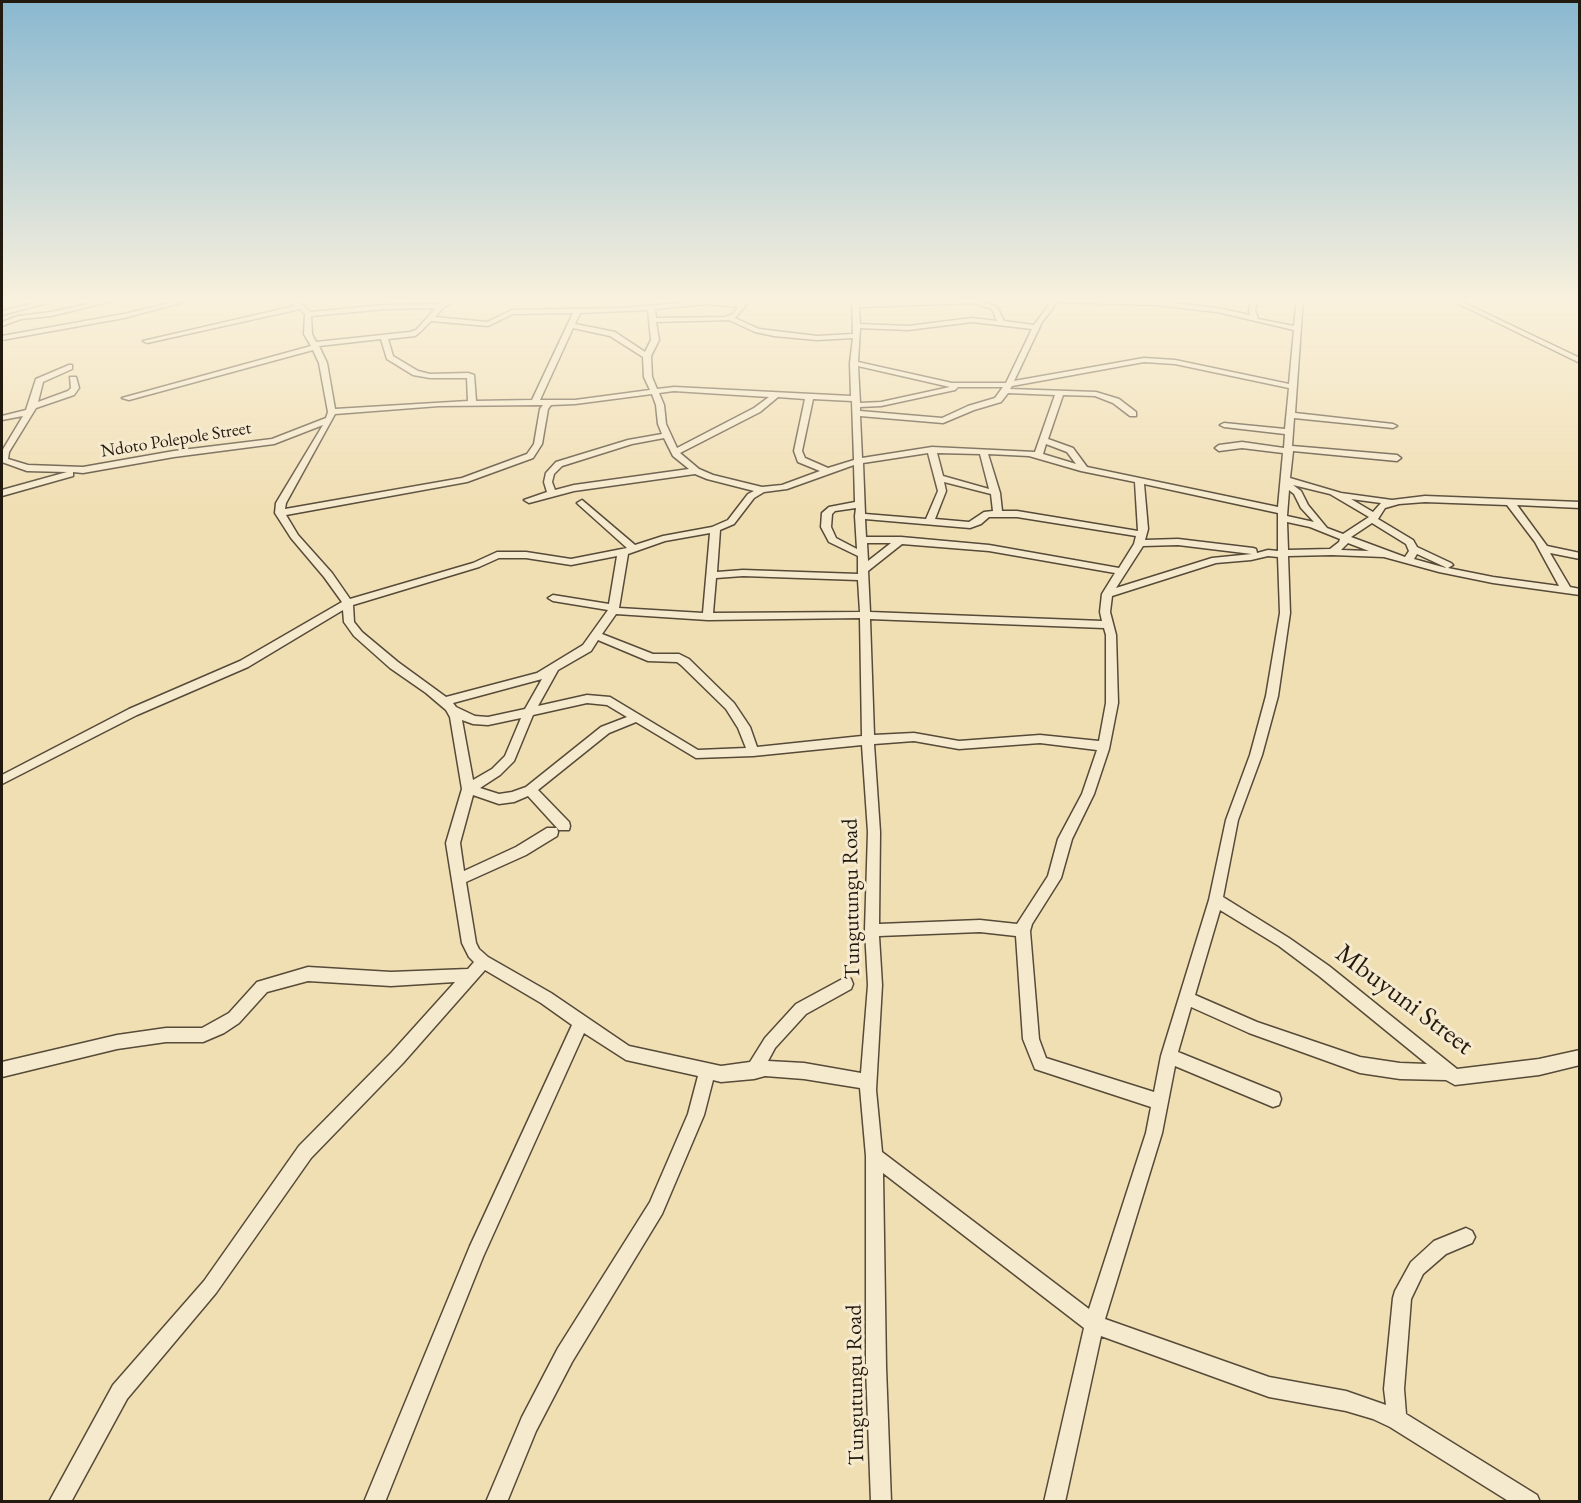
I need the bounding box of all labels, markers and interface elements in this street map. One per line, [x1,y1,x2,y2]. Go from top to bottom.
street label: Ndoto Polepole Street [99,417,253,463]
street label: Tungutungu Road [837,818,867,980]
street label: Mbuyuni Street [1329,938,1479,1062]
street label: Tungutungu Road [841,1304,871,1466]

